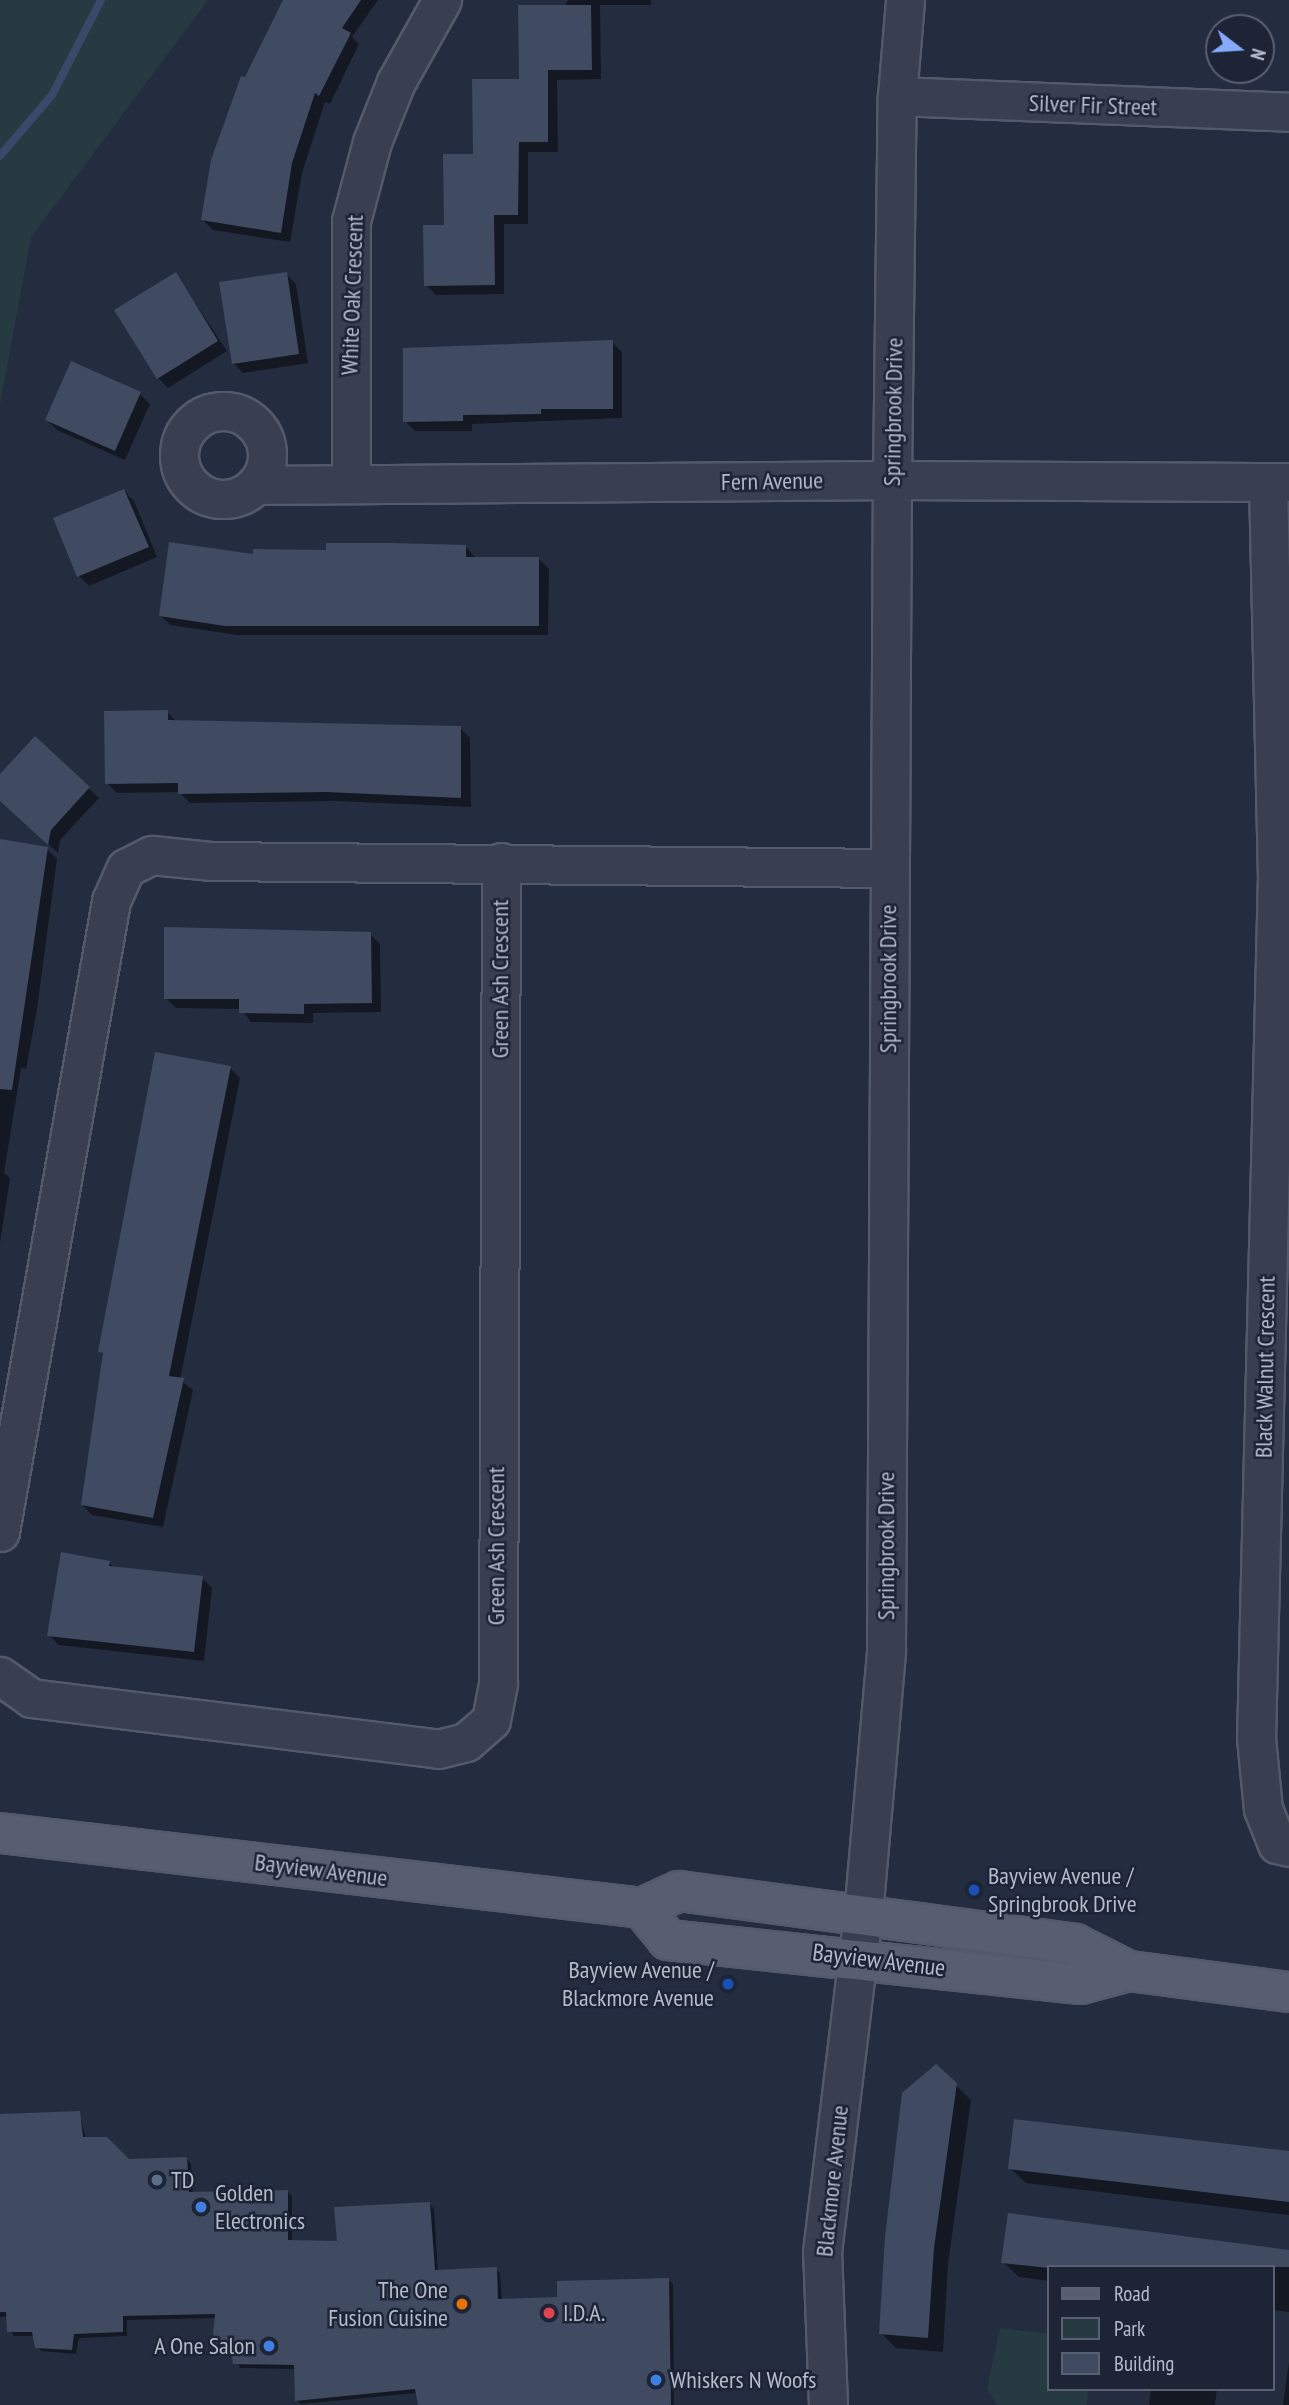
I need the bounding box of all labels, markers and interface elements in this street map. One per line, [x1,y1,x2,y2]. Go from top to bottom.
north arrow [1205,14,1275,84]
text: N [1245,46,1271,63]
street label: Silver Fir Street [1028,88,1158,122]
street label: White Oak Crescent [335,214,369,376]
street label: Springbrook Drive [877,337,909,487]
street label: Fern Avenue [720,466,824,496]
street label: Green Ash Crescent [486,899,514,1059]
street label: Springbrook Drive [874,904,902,1054]
street label: Black Walnut Crescent [1249,1275,1281,1459]
street label: Green Ash Crescent [482,1466,510,1626]
street label: Springbrook Drive [872,1471,900,1621]
street label: Bayview Avenue [253,1848,389,1892]
place label: Bayview Avenue / Springbrook Drive [988,1862,1137,1918]
marker: Bayview Avenue / Springbrook Drive [966,1882,982,1898]
street label: Bayview Avenue [811,1938,947,1982]
place label: Bayview Avenue / Blackmore Avenue [561,1956,714,2012]
marker: Bayview Avenue / Blackmore Avenue [720,1976,736,1992]
street label: Blackmore Avenue [810,2104,854,2258]
place label: TD [171,2166,194,2194]
marker: TD [149,2172,165,2188]
place label: Golden Electronics [215,2179,305,2235]
marker: Golden Electronics [193,2199,209,2215]
legend [1048,2265,1275,2391]
place label: The One Fusion Cuisine [328,2276,448,2332]
text: Road [1114,2280,1150,2307]
marker: The One Fusion Cuisine [454,2296,470,2312]
place label: I.D.A. [563,2299,605,2327]
marker: I.D.A. [541,2305,557,2321]
text: Park [1114,2315,1145,2342]
place label: A One Salon [153,2332,255,2360]
marker: A One Salon [261,2338,277,2354]
text: Building [1114,2350,1174,2377]
place label: Whiskers N Woofs [670,2366,817,2394]
marker: Whiskers N Woofs [648,2372,664,2388]

